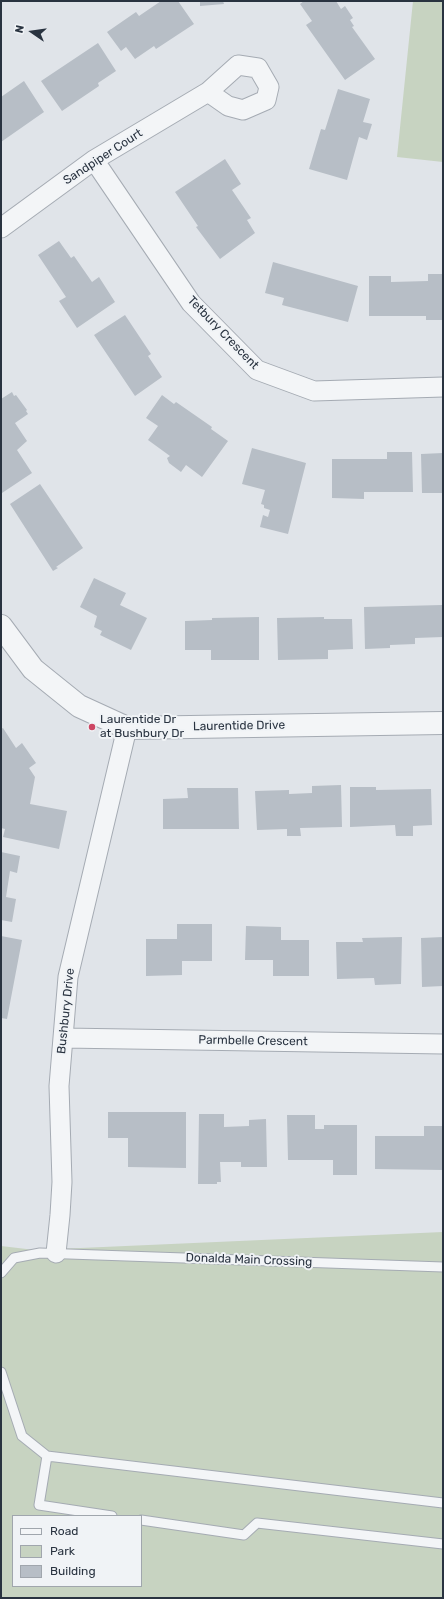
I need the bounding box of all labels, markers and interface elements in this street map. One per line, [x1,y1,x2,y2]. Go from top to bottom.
north arrow [12,12,52,52]
text: N [13,24,27,35]
street label: Sandpiper Court [61,126,145,188]
street label: Tetbury Crescent [184,293,262,373]
place label: Laurentide Dr at Bushbury Dr [100,713,184,741]
street label: Laurentide Drive [193,718,285,734]
marker: Laurentide Dr at Bushbury Dr [87,722,97,732]
street label: Bushbury Drive [54,967,78,1055]
street label: Parmbelle Crescent [198,1033,308,1049]
street label: Donalda Main Crossing [185,1251,313,1269]
legend [12,1515,142,1587]
text: Road [50,1524,78,1538]
text: Park [50,1544,75,1558]
text: Building [50,1564,96,1578]

